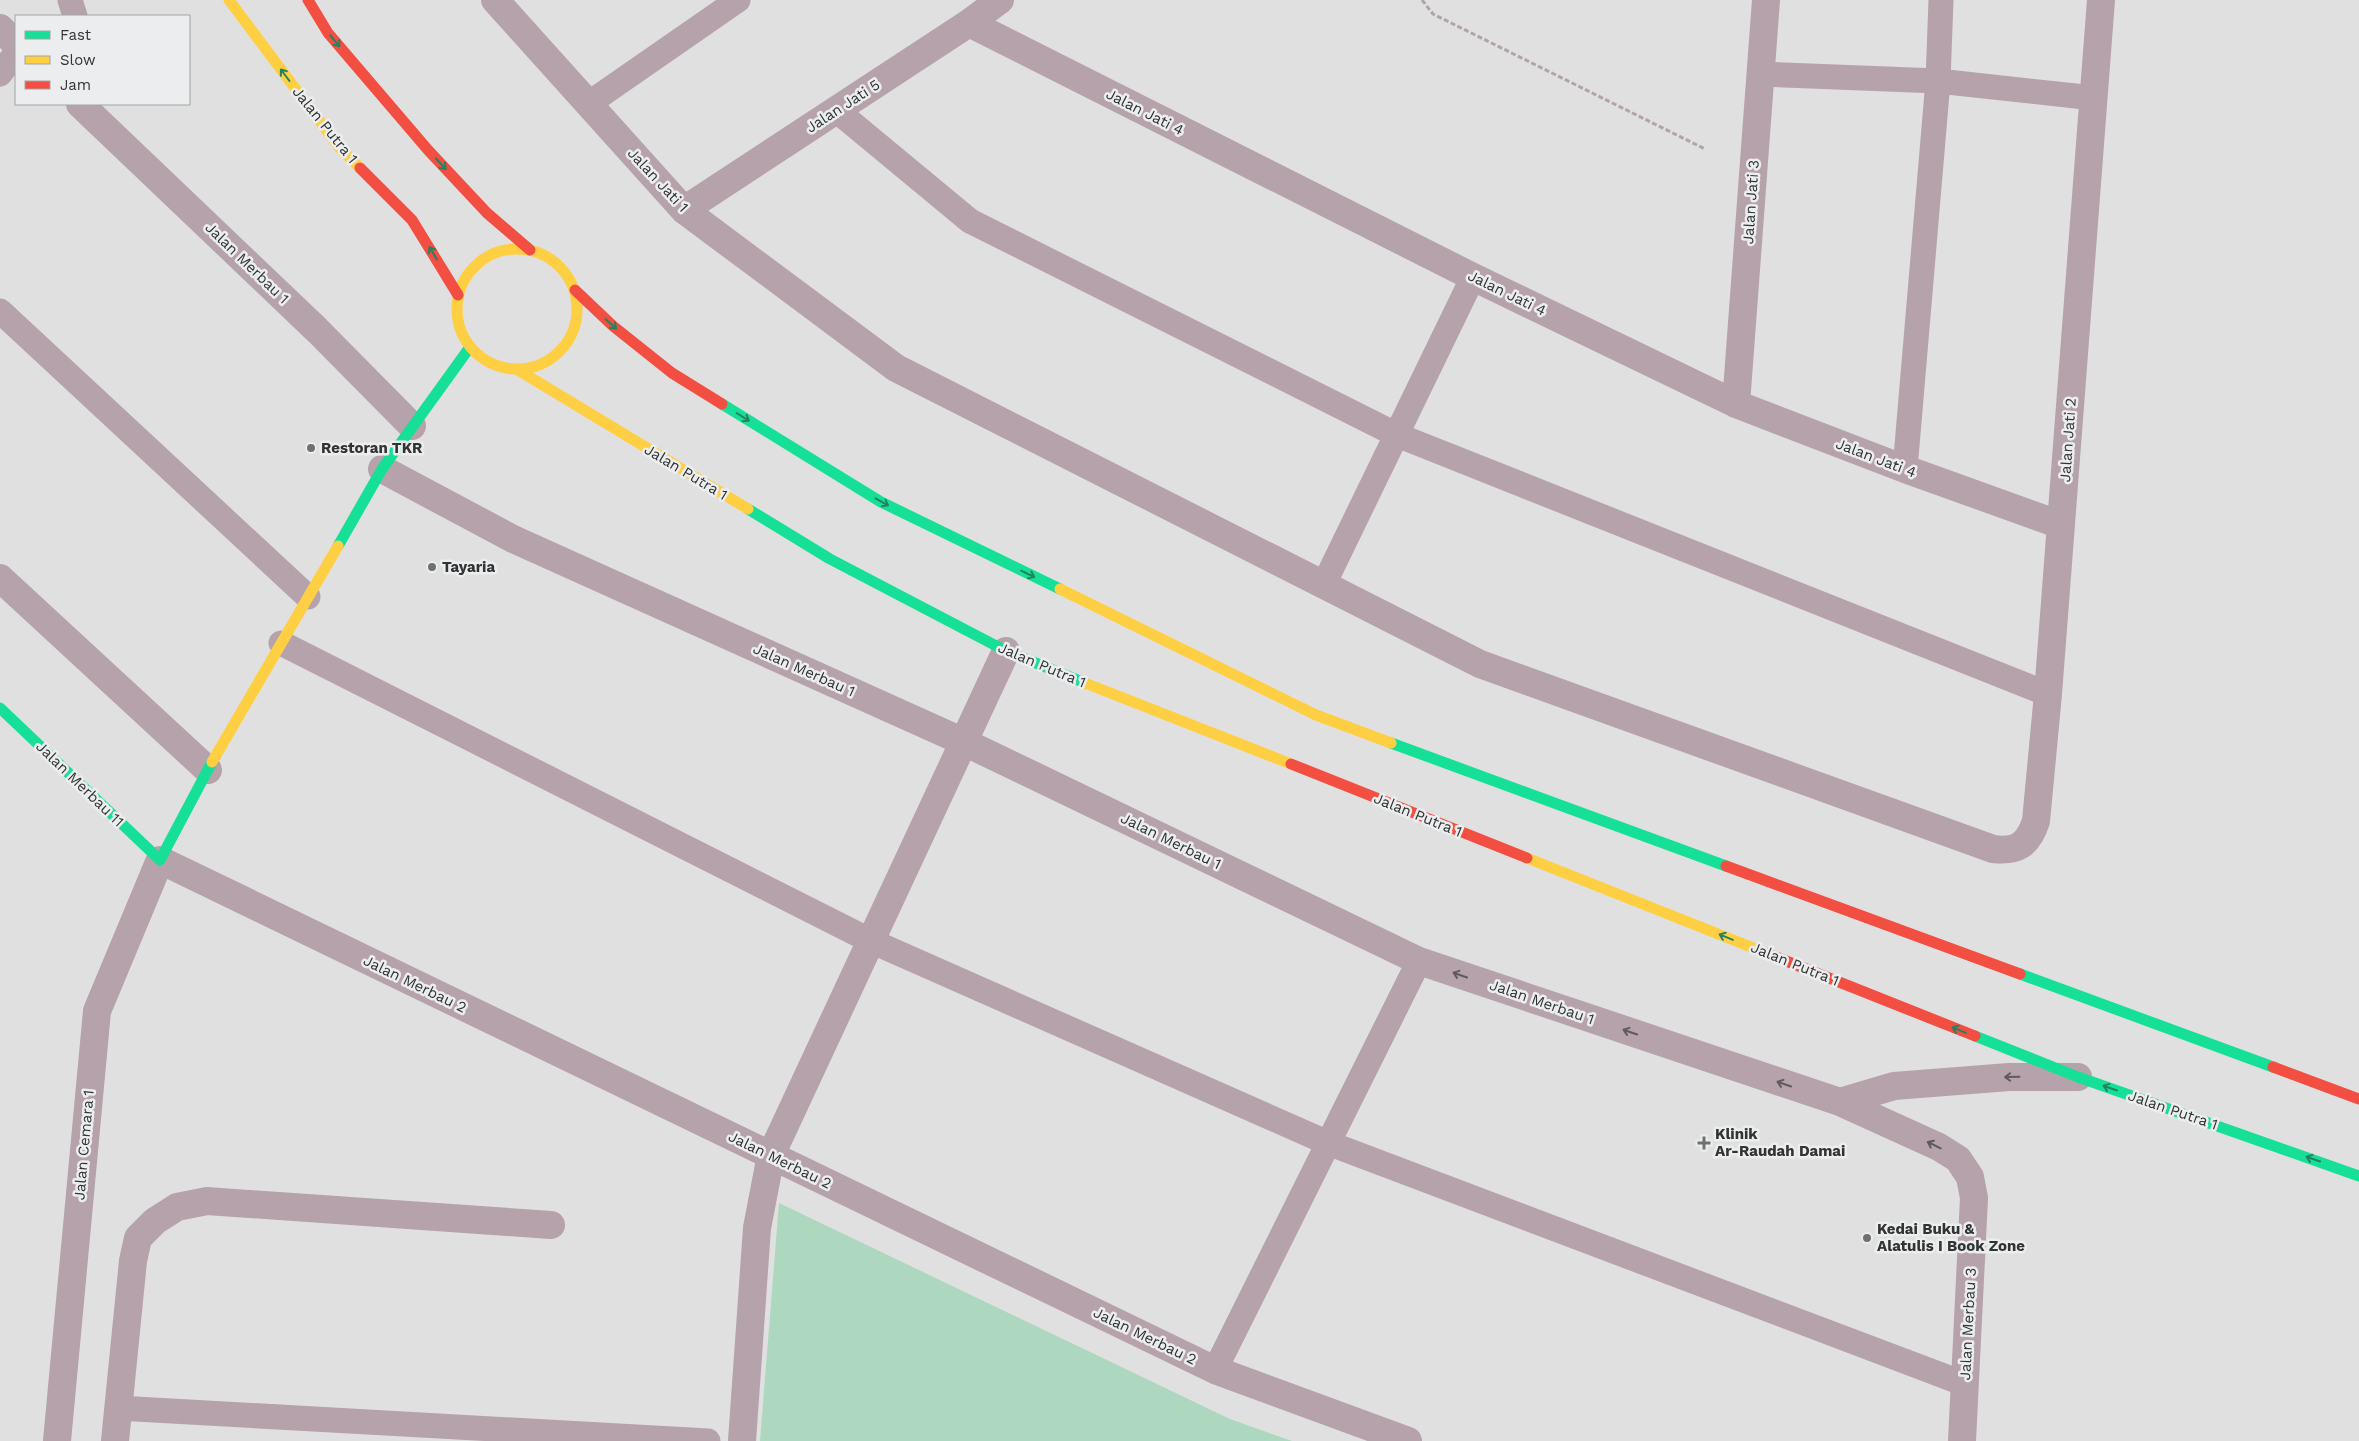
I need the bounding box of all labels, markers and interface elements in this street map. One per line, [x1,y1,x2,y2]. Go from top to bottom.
legend [15,15,190,105]
text: Fast [60,26,92,44]
one-way arrow [329,34,341,47]
text: Slow [60,51,96,69]
one-way arrow [280,68,290,82]
street label: Jalan Jati 5 [803,75,883,137]
text: Jam [60,76,91,94]
street label: Jalan Putra 1 [289,83,361,167]
street label: Jalan Jati 4 [1103,85,1187,139]
street label: Jalan Jati 1 [624,144,692,216]
one-way arrow [435,157,447,170]
street label: Jalan Jati 3 [1739,159,1763,245]
street label: Jalan Merbau 1 [201,218,293,308]
one-way arrow [427,247,437,261]
street label: Jalan Jati 4 [1465,266,1549,320]
one-way arrow [604,318,617,329]
street label: Jalan Jati 2 [2056,397,2080,483]
one-way arrow [736,412,750,422]
street label: Jalan Jati 4 [1833,434,1919,482]
place label: Restoran TKR [321,439,423,457]
street label: Jalan Putra 1 [641,440,731,504]
marker: Restoran TKR [305,442,317,454]
one-way arrow [874,498,889,507]
place label: Tayaria [442,558,495,576]
marker: Tayaria [426,561,438,573]
one-way arrow [1020,569,1035,579]
street label: Jalan Putra 1 [995,638,1089,692]
street label: Jalan Merbau 1 [750,640,858,700]
street label: Jalan Merbau 11 [32,737,128,831]
street label: Jalan Putra 1 [1371,789,1465,841]
street label: Jalan Merbau 1 [1118,809,1224,873]
one-way arrow [1719,932,1734,942]
street label: Jalan Putra 1 [1748,938,1842,990]
street label: Jalan Merbau 2 [360,951,470,1017]
one-way arrow [1452,970,1468,979]
street label: Jalan Merbau 1 [1487,976,1597,1028]
one-way arrow [1951,1024,1966,1033]
one-way arrow [1623,1027,1639,1036]
one-way arrow [2004,1073,2020,1082]
one-way arrow [1777,1079,1793,1088]
one-way arrow [2103,1083,2118,1092]
street label: Jalan Putra 1 [2126,1086,2220,1134]
street label: Jalan Cemara 1 [70,1089,98,1201]
place label: Klinik Ar-Raudah Damai [1715,1125,1845,1160]
street label: Jalan Merbau 2 [725,1127,835,1193]
marker: Klinik Ar-Raudah Damai [1697,1136,1711,1150]
one-way arrow [1927,1140,1942,1150]
one-way arrow [2305,1154,2321,1164]
place label: Kedai Buku & Alatulis I Book Zone [1877,1220,2025,1255]
marker: Kedai Buku & Alatulis I Book Zone [1861,1232,1873,1244]
street label: Jalan Merbau 3 [1956,1267,1980,1381]
street label: Jalan Merbau 2 [1090,1303,1200,1369]

